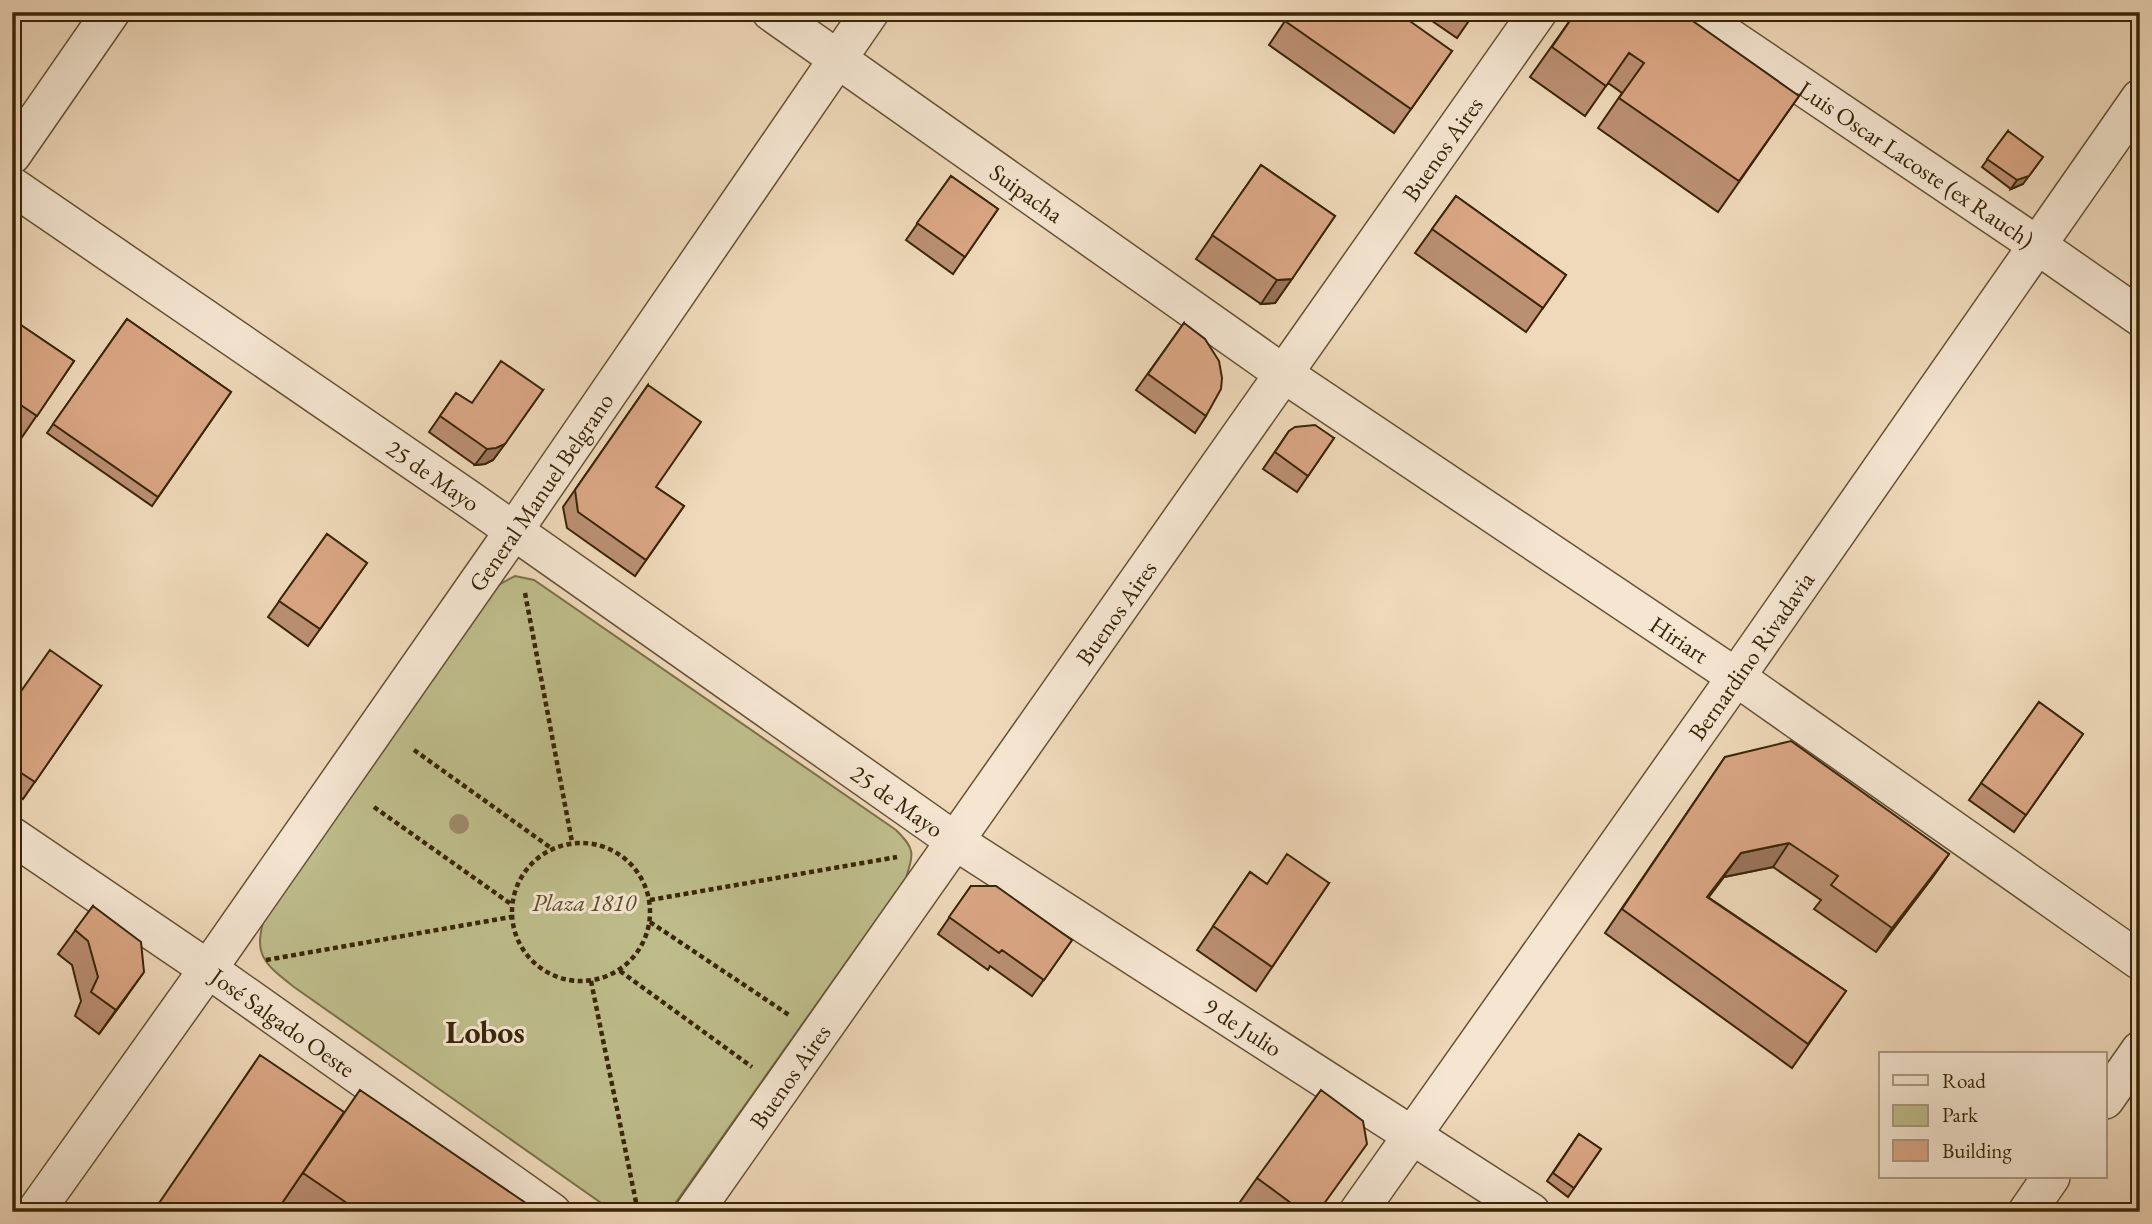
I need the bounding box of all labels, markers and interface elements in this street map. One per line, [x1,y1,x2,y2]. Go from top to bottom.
street label: Luis Oscar Lacoste (ex Rauch) [1793,73,2041,254]
street label: Buenos Aires [1394,90,1489,207]
street label: Suipacha [984,156,1070,229]
street label: General Manuel Belgrano [461,386,620,597]
street label: 25 de Mayo [381,432,486,518]
street label: Buenos Aires [1068,554,1163,671]
street label: Bernardino Rivadavia [1681,565,1821,746]
street label: Hiriart [1644,608,1715,670]
street label: 25 de Mayo [845,757,950,844]
park label: Plaza 1810 [532,887,638,918]
street label: José Salgado Oeste [203,959,362,1084]
street label: 9 de Julio [1198,990,1288,1063]
district label: Lobos [445,1011,525,1053]
street label: Buenos Aires [742,1018,837,1135]
legend [1879,1052,2106,1178]
text: Road [1942,1067,1986,1094]
text: Park [1942,1101,1979,1128]
text: Building [1942,1137,2012,1164]

